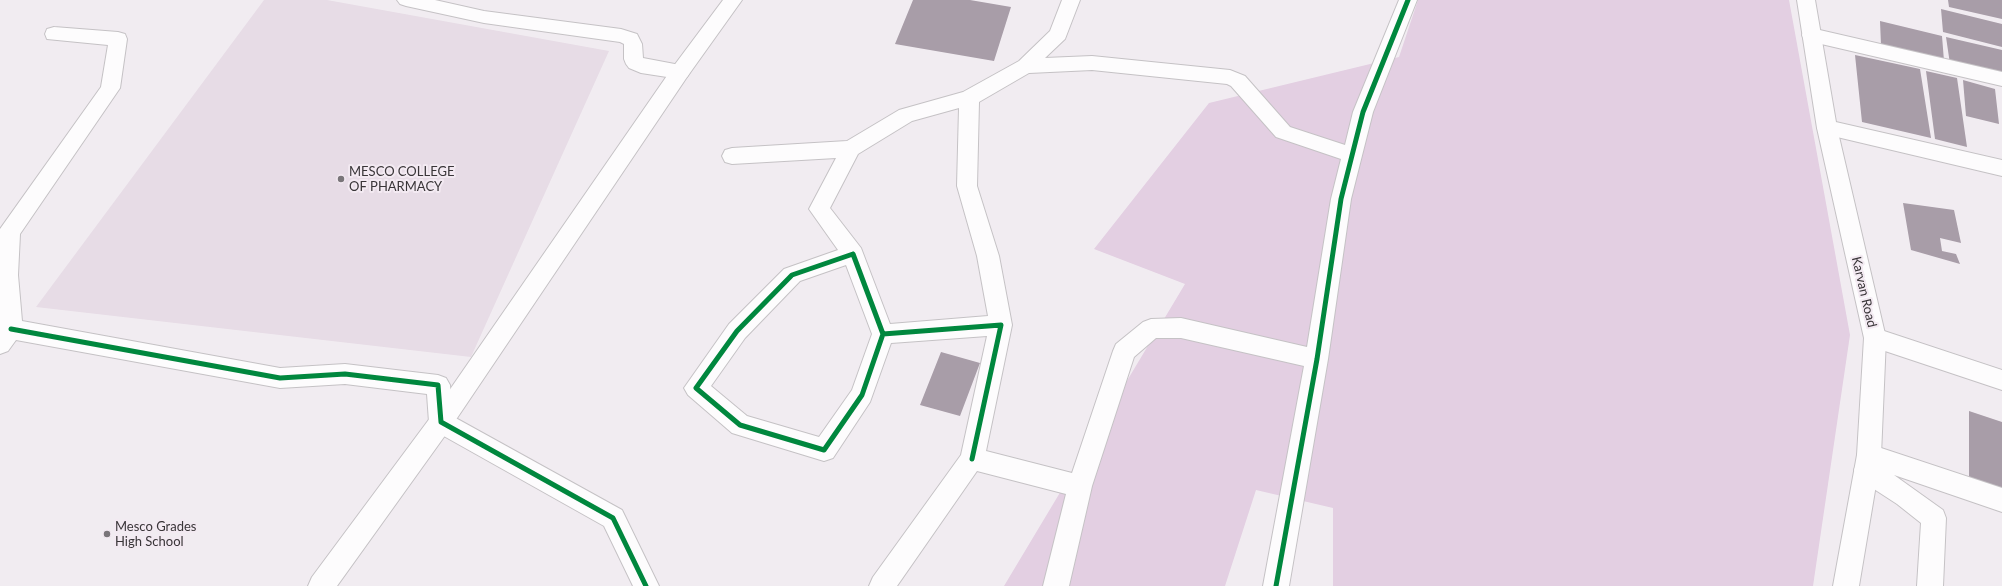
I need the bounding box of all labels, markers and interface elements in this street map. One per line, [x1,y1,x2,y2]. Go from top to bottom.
place label: MESCO COLLEGE OF PHARMACY [349,164,454,195]
marker: MESCO COLLEGE OF PHARMACY [336,174,346,184]
street label: Karvan Road [1848,255,1880,329]
place label: Mesco Grades High School [115,519,196,550]
marker: Mesco Grades High School [102,529,112,539]

